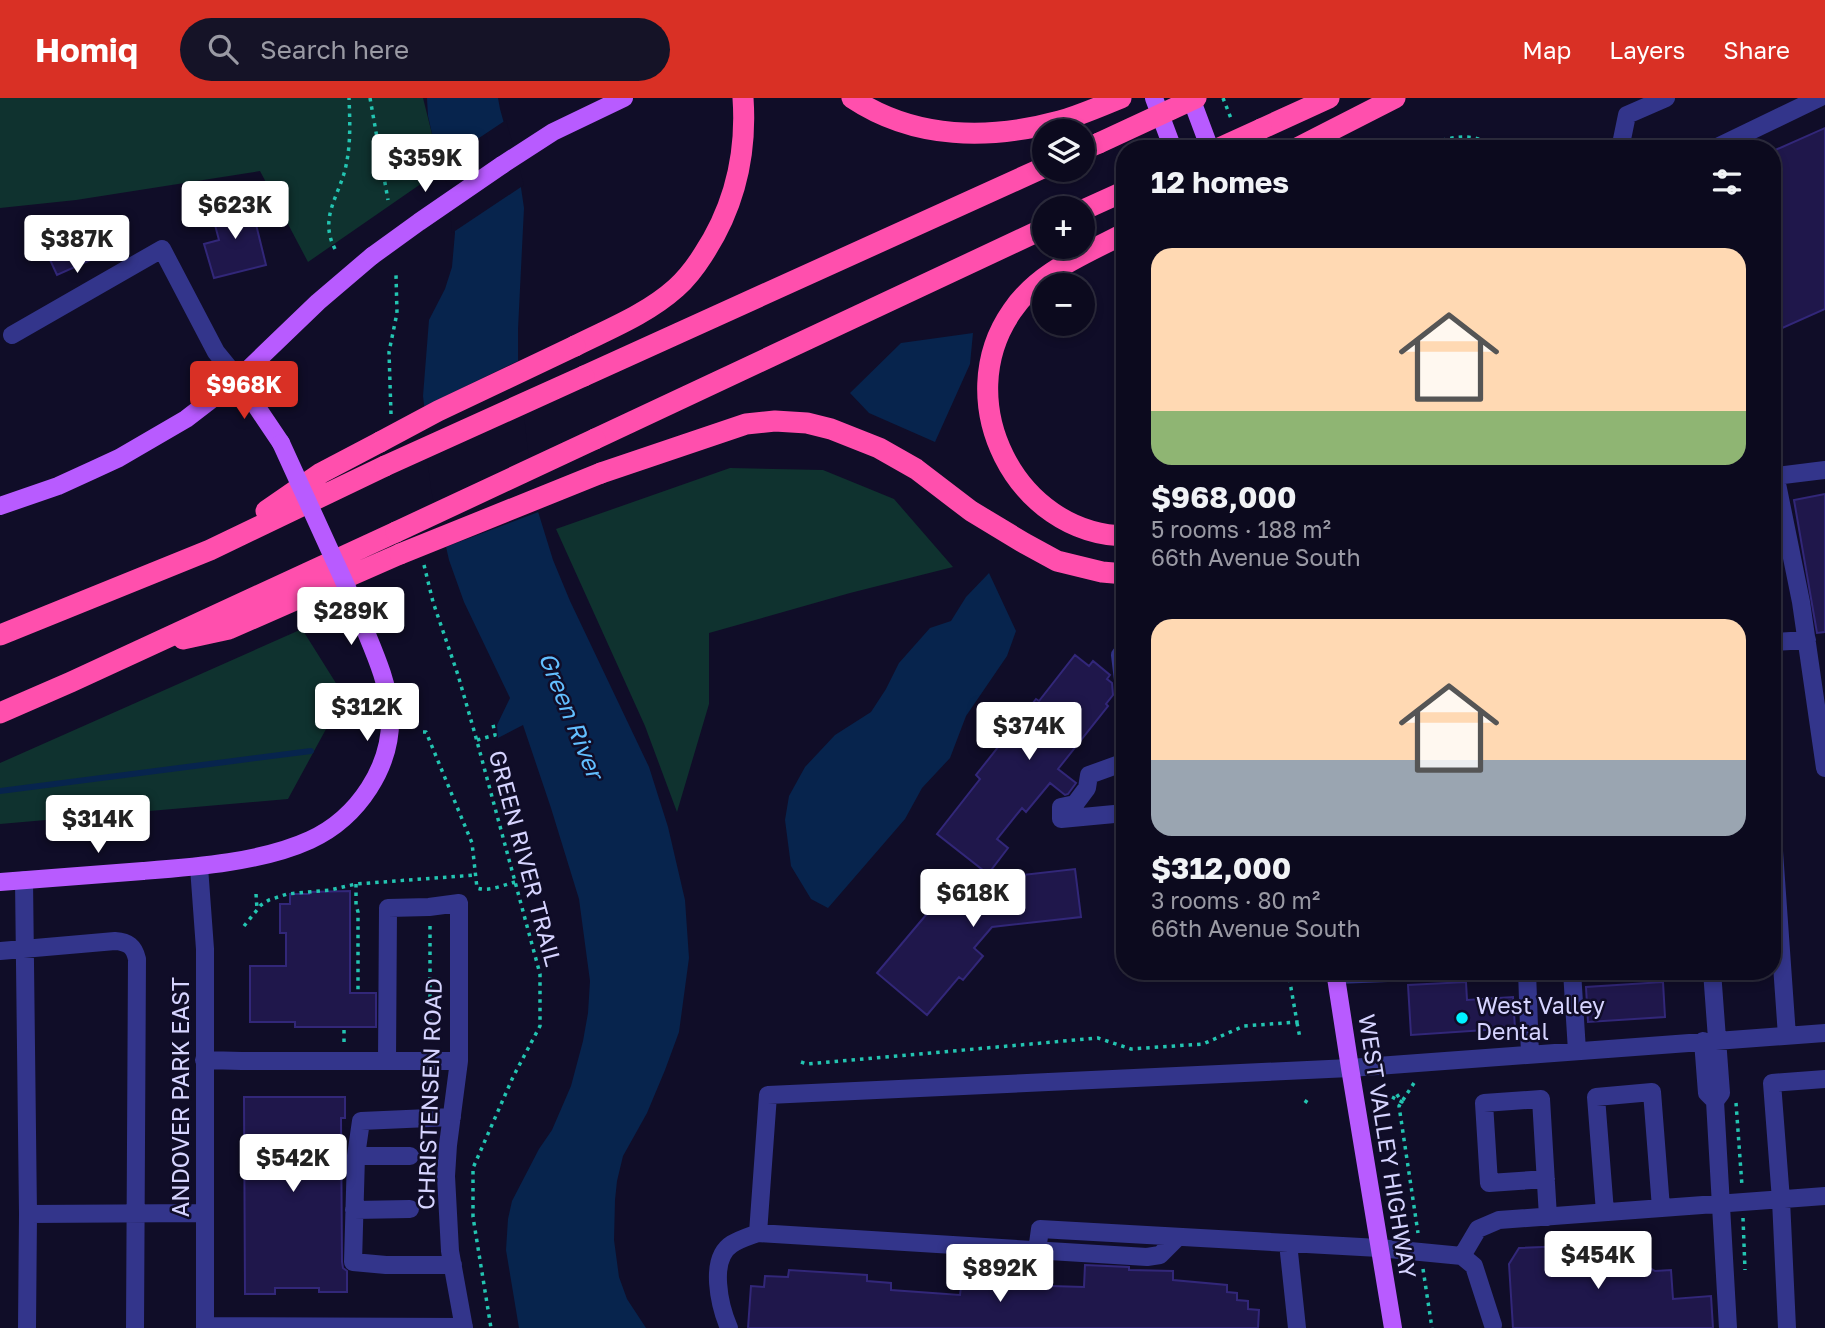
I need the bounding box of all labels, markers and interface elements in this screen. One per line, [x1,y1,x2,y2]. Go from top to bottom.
search box [180,18,670,81]
text: Homiq [35,30,138,69]
icon: search [204,30,242,68]
text: Search here [260,34,409,65]
text: Map [1522,35,1571,64]
text: Layers [1609,35,1685,64]
text: Share [1723,35,1790,64]
map controls [1032,119,1095,336]
button: layers [1032,119,1095,182]
pin: $359K [376,134,474,194]
text: $359K [388,143,462,171]
icon: filters [1708,163,1746,201]
text: 12 homes [1151,164,1289,200]
pin: $623K [186,181,284,241]
text: $623K [198,190,272,218]
button: + [1032,196,1095,259]
pin: $387K [28,216,126,275]
text: $387K [40,224,114,252]
button: − [1032,273,1095,336]
icon: home [1386,294,1512,420]
pin: $968K [195,362,293,421]
text: $968K [206,370,282,398]
text: $968,000 [1151,479,1297,515]
text: 5 rooms · 188 m² [1151,515,1331,543]
text: 66th Avenue South [1151,543,1361,571]
pin: $289K [302,588,400,647]
text: $289K [313,596,389,624]
water label: Green River [534,648,612,786]
icon: home [1386,665,1512,791]
pin: $312K [318,684,416,743]
text: $312K [331,692,403,720]
pin: $374K [980,702,1078,762]
text: $374K [992,711,1066,739]
street label: GREEN RIVER TRAIL [484,747,568,969]
pin: $314K [49,796,147,855]
text: $314K [62,804,134,832]
text: $312,000 [1151,850,1291,886]
pin: $618K [924,870,1022,929]
text: $618K [936,878,1010,906]
text: 3 rooms · 80 m² [1151,886,1320,914]
text: 66th Avenue South [1151,914,1361,942]
street label: ANDOVER PARK EAST [166,977,194,1217]
street label: CHRISTENSEN ROAD [411,978,447,1210]
place label: West Valley Dental [1476,991,1605,1045]
marker: West Valley Dental [1454,1010,1470,1026]
street label: WEST VALLEY HIGHWAY [1353,1012,1423,1280]
pin: $542K [244,1134,342,1194]
text: $542K [256,1143,330,1171]
pin: $454K [1549,1232,1647,1291]
text: $454K [1561,1240,1635,1268]
pin: $892K [951,1244,1049,1304]
text: $892K [962,1253,1038,1281]

